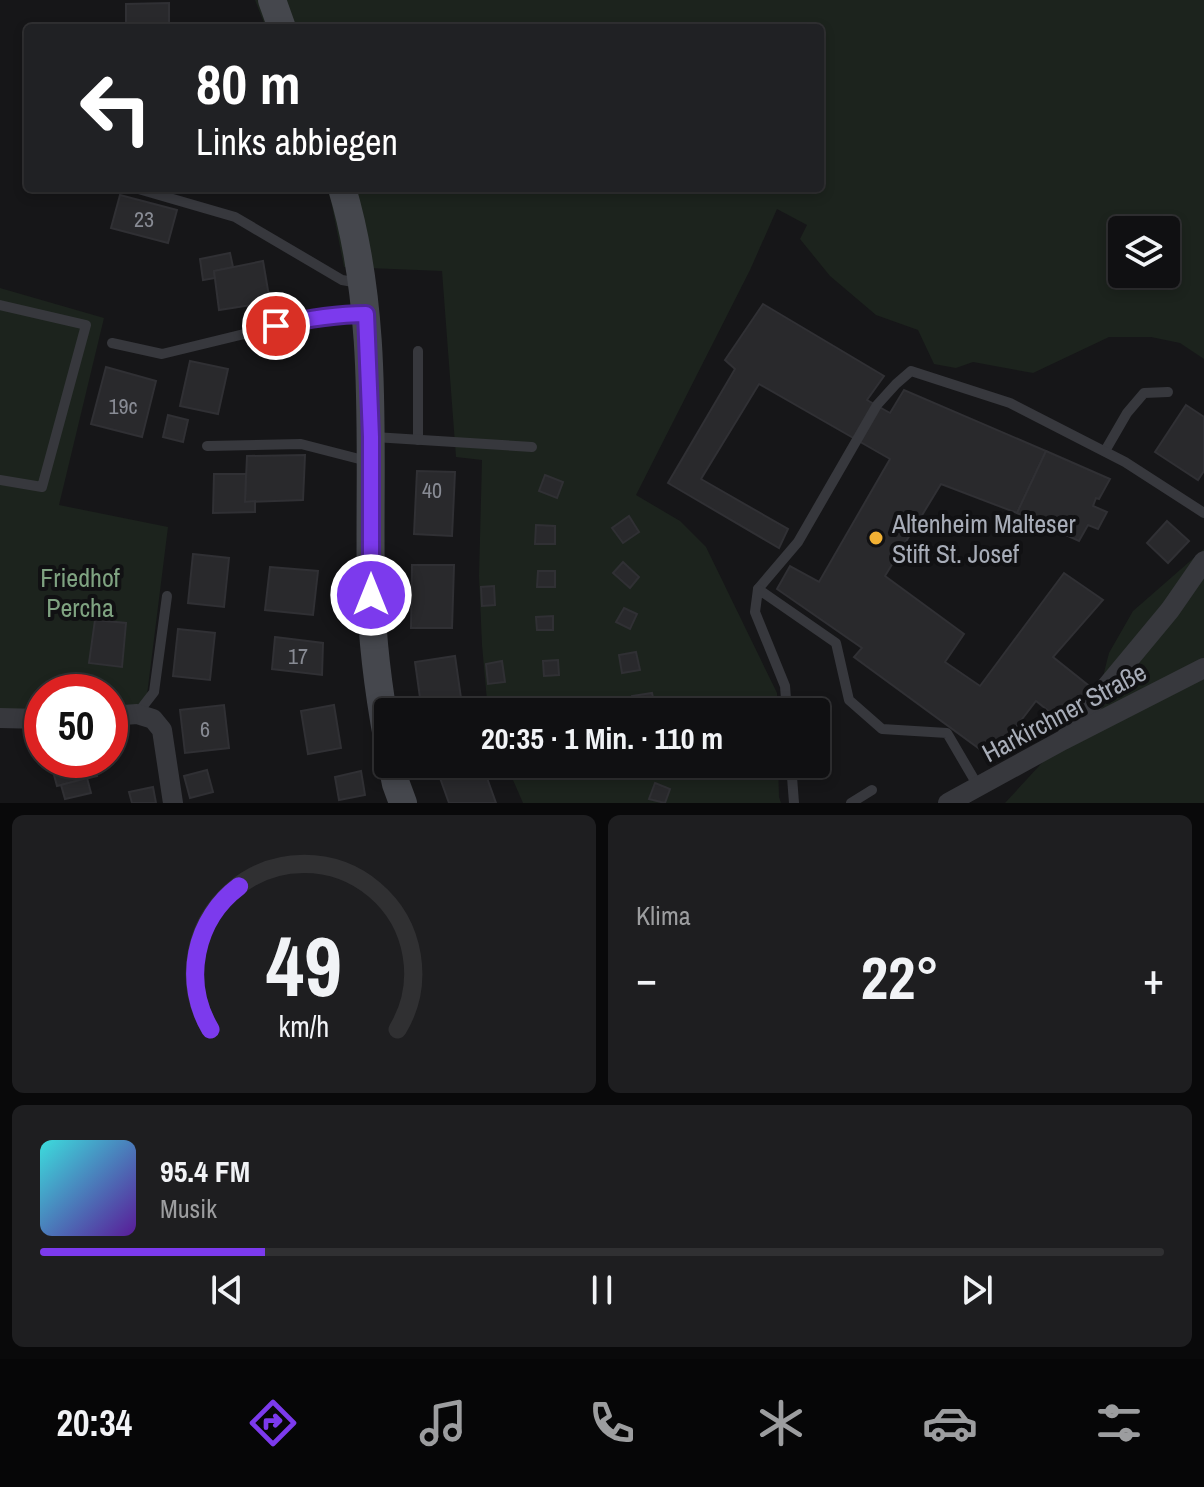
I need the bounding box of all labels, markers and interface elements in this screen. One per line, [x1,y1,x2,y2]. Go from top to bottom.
text: 80 m [196,46,301,121]
icon: left [64,56,168,160]
text: Links abbiegen [196,118,398,166]
house number: 23 [134,204,154,234]
map controls [1108,216,1180,288]
button: layers [1108,216,1180,288]
pin [242,292,310,360]
icon: arrive [254,304,298,348]
house number: 19c [108,391,138,421]
house number: 40 [422,475,442,505]
place label: Altenheim Malteser Stift St. Josef [891,506,1076,571]
marker: Altenheim Malteser Stift St. Josef [867,529,885,547]
position arrow [329,553,413,637]
park label: Friedhof Percha [40,560,120,625]
house number: 17 [288,641,308,671]
street label: Harkirchner Straße [976,654,1152,770]
speed limit sign: 50 [24,674,128,778]
house number: 6 [200,714,210,744]
text: 20:35 · 1 Min. · 110 m [481,718,723,758]
text: Klima [636,898,691,933]
text: 49 [266,910,342,1022]
text: 22° [861,937,939,1018]
text: − [636,948,657,1008]
text: + [1143,948,1164,1008]
text: km/h [279,1007,329,1046]
text: 95.4 FM [160,1151,250,1191]
text: Musik [160,1191,217,1226]
icon: previous [205,1268,249,1312]
icon: pause [580,1268,624,1312]
icon: next [955,1268,999,1312]
icon: directions [245,1395,301,1451]
icon: music [415,1395,471,1451]
icon: phone [584,1395,640,1451]
icon: climate [753,1395,809,1451]
icon: car [922,1395,978,1451]
icon: filters [1091,1395,1147,1451]
text: 20:34 [57,1399,132,1447]

